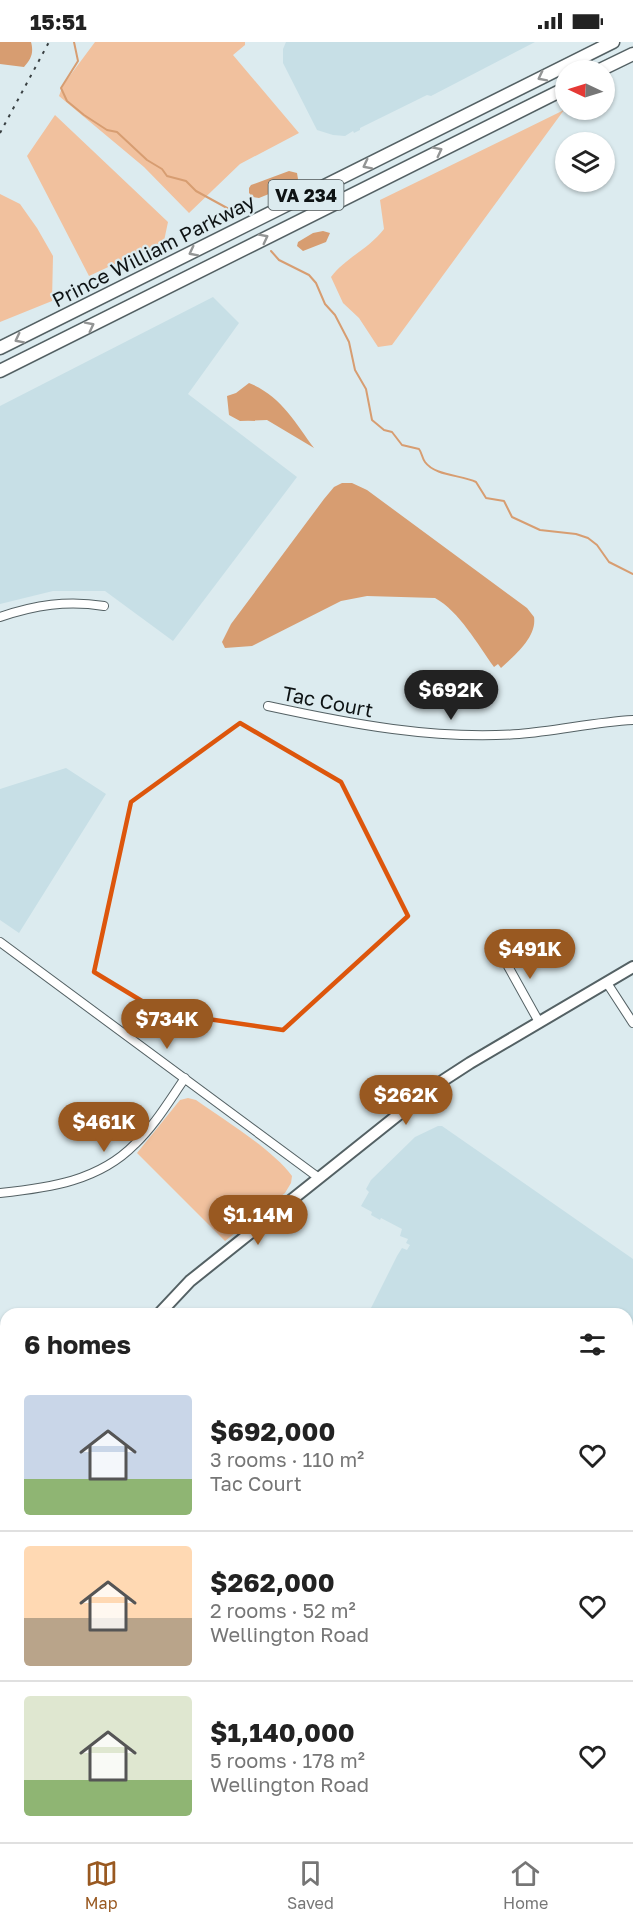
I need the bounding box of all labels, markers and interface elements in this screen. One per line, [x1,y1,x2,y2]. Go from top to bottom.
text: 15:51 [30,8,87,35]
north arrow [555,60,615,120]
map controls [555,60,615,192]
one-way arrow [537,70,548,82]
button: layers [555,132,615,192]
one-way arrow [432,147,443,158]
one-way arrow [363,157,374,169]
road number: VA 234 [268,180,344,210]
street label: Prince William Parkway [48,188,258,312]
one-way arrow [258,234,269,246]
one-way arrow [189,245,199,256]
one-way arrow [83,322,94,333]
one-way arrow [14,332,25,343]
pin: $692K [409,670,493,721]
text: $692K [418,677,484,701]
street label: Tac Court [281,680,375,722]
pin: $491K [488,929,572,980]
text: $491K [498,936,562,960]
pin: $734K [125,999,209,1050]
text: $734K [135,1006,199,1030]
pin: $262K [364,1075,448,1126]
text: $262K [374,1082,439,1106]
pin: $461K [62,1102,146,1153]
text: $461K [72,1109,136,1133]
pin: $1.14M [209,1195,307,1246]
text: $1.14M [223,1202,293,1226]
icon: filters [576,1328,609,1361]
text: 6 homes [24,1329,131,1360]
text: $692,000 [210,1416,335,1447]
icon: home [72,1419,144,1491]
icon: heart [576,1439,609,1472]
text: 3 rooms · 110 m² [210,1447,364,1471]
text: Tac Court [210,1471,302,1495]
text: $262,000 [210,1567,335,1598]
icon: home [72,1570,144,1642]
icon: heart [576,1590,609,1623]
text: 2 rooms · 52 m² [210,1598,356,1622]
text: Wellington Road [210,1622,369,1646]
text: $1,140,000 [210,1717,355,1748]
icon: home [72,1720,144,1792]
icon: heart [576,1740,609,1773]
text: 5 rooms · 178 m² [210,1748,365,1772]
text: Wellington Road [210,1772,369,1796]
tab: Map [85,1857,118,1913]
tab: Saved [287,1857,334,1913]
tab: Home [503,1857,548,1913]

